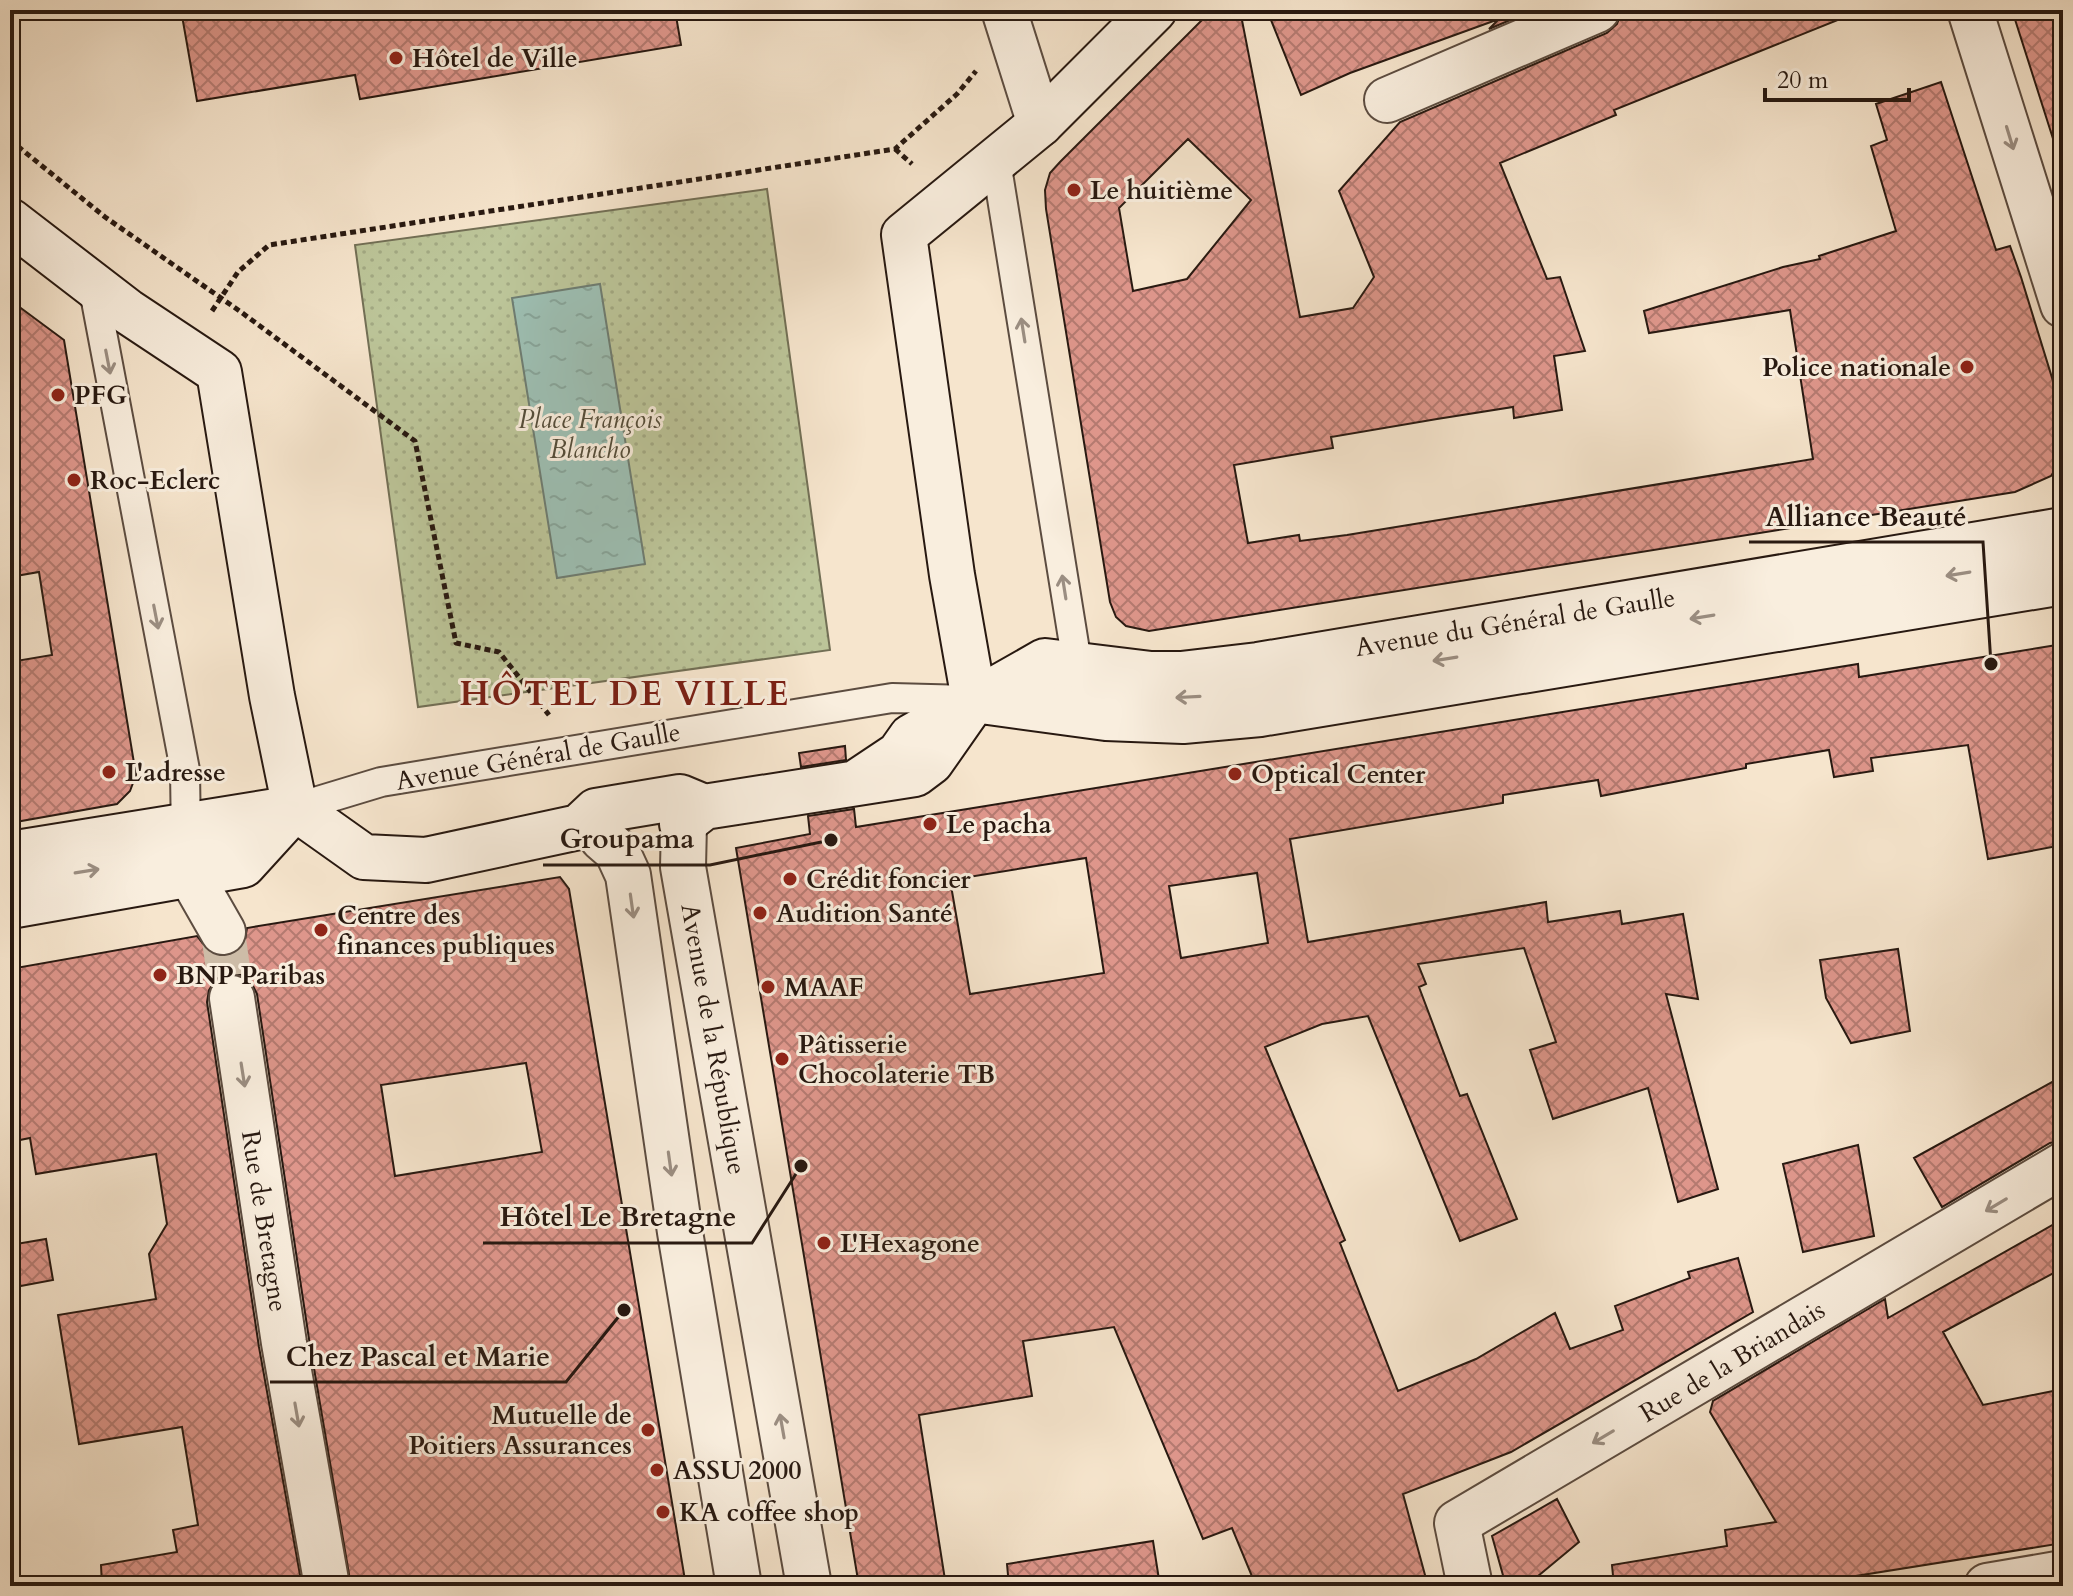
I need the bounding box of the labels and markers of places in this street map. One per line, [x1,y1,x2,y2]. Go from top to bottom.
place label: Hôtel de Ville [412,41,578,76]
marker: Hôtel de Ville [387,49,405,67]
place label: Le huitième [1090,173,1233,208]
marker: Le huitième [1065,181,1083,199]
place label: Police nationale [1762,350,1951,385]
marker: Police nationale [1958,358,1976,376]
place label: PFG [74,378,127,413]
marker: PFG [49,386,67,404]
place label: Roc-Eclerc [90,463,220,498]
marker: Roc-Eclerc [65,471,83,489]
callout: Alliance Beauté [1749,490,1983,542]
place label: L'adresse [125,755,226,790]
place label: Optical Center [1251,757,1426,792]
marker: L'adresse [100,763,118,781]
marker: Optical Center [1226,765,1244,783]
place label: Le pacha [946,807,1052,842]
callout: Groupama [543,813,710,865]
marker: Le pacha [921,815,939,833]
place label: Crédit foncier [806,862,971,897]
marker: Crédit foncier [781,870,799,888]
place label: Audition Santé [776,896,953,931]
place label: Centre des finances publiques [337,898,555,963]
marker: Audition Santé [751,904,769,922]
marker: Centre des finances publiques [312,921,330,939]
place label: BNP Paribas [176,958,325,993]
marker: BNP Paribas [151,966,169,984]
place label: MAAF [784,970,864,1005]
marker: MAAF [759,978,777,996]
place label: Pâtisserie Chocolaterie TB [798,1027,995,1092]
marker: Pâtisserie Chocolaterie TB [773,1050,791,1068]
callout: Hôtel Le Bretagne [483,1191,752,1243]
place label: L'Hexagone [840,1226,980,1261]
marker: L'Hexagone [815,1234,833,1252]
callout: Chez Pascal et Marie [270,1330,566,1382]
place label: Mutuelle de Poitiers Assurances [409,1398,632,1463]
marker: Mutuelle de Poitiers Assurances [639,1421,657,1439]
place label: ASSU 2000 [673,1453,802,1488]
marker: ASSU 2000 [648,1461,666,1479]
place label: KA coffee shop [679,1495,859,1530]
marker: KA coffee shop [654,1503,672,1521]

